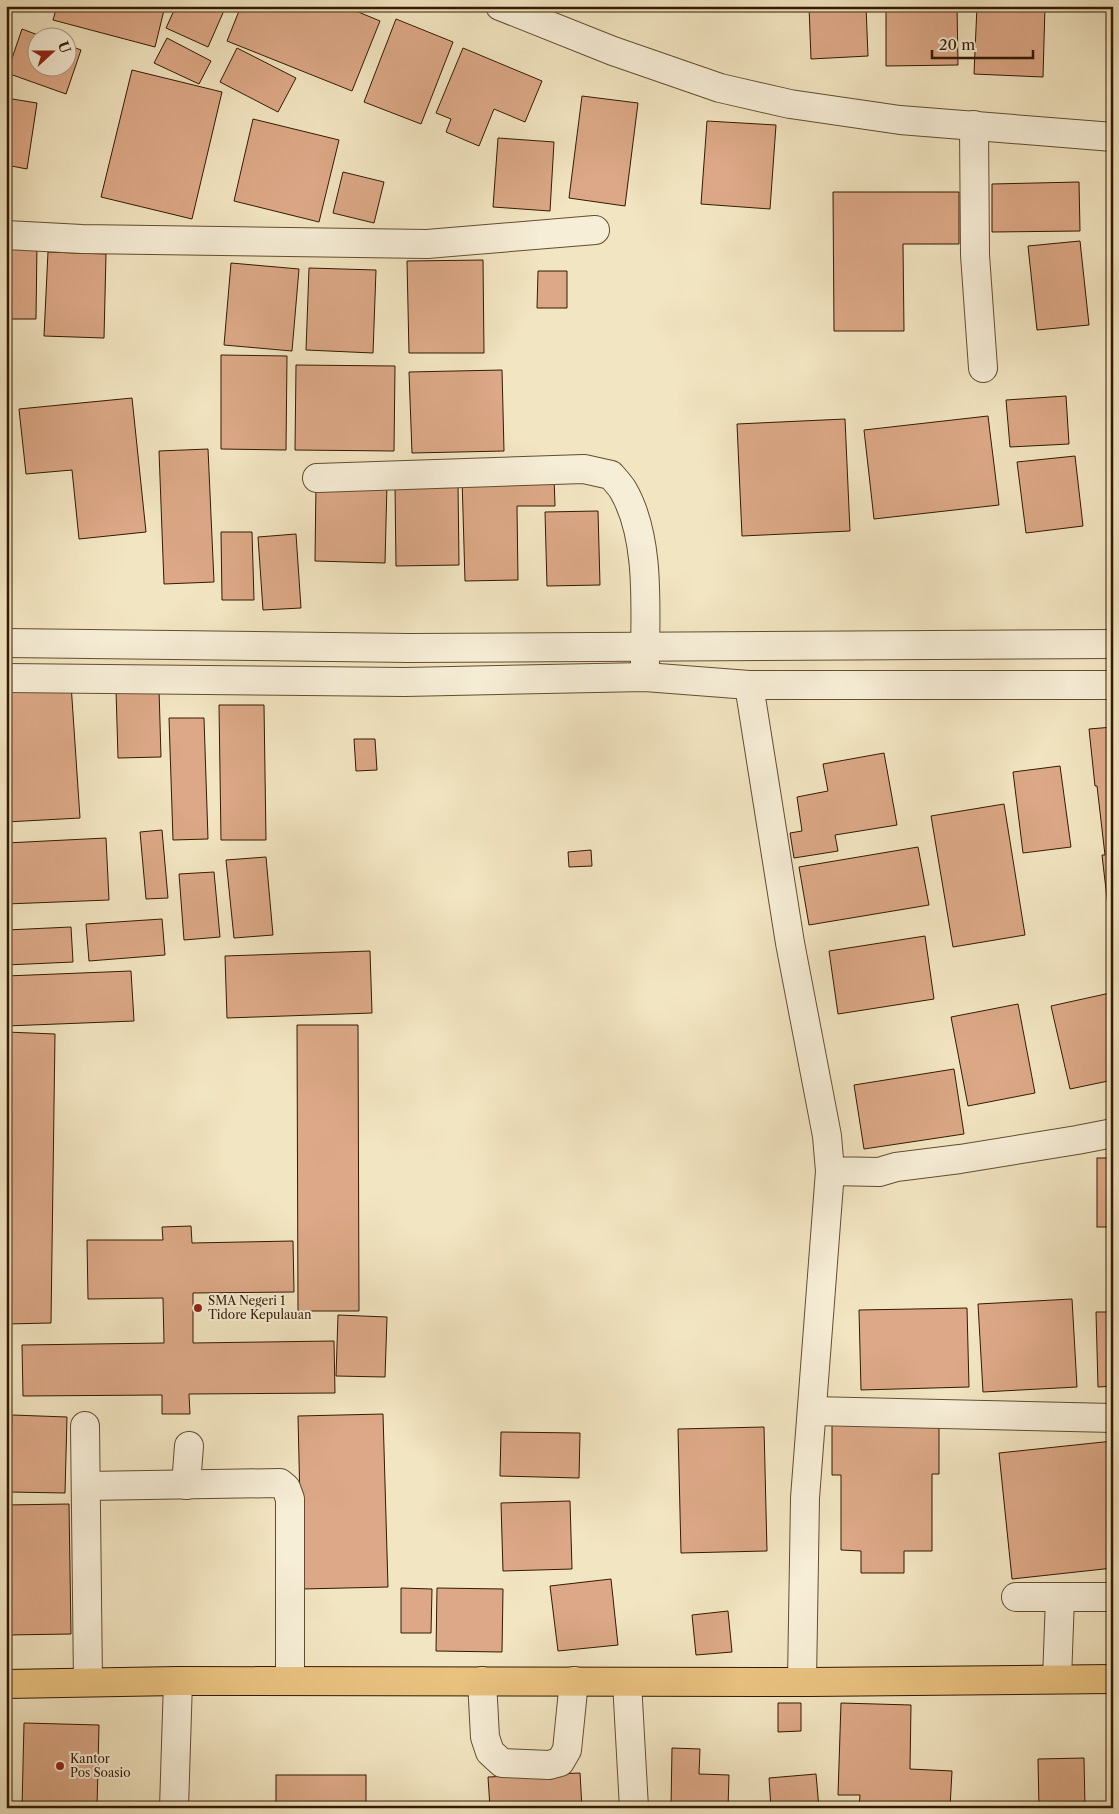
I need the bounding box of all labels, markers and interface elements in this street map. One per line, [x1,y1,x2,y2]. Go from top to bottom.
north arrow [28,28,78,78]
scale bar [932,28,1033,60]
text: 20 m [939,35,975,54]
text: U [54,39,75,56]
place label: SMA Negeri 1 Tidore Kepulauan [208,1293,312,1322]
marker: SMA Negeri 1 Tidore Kepulauan [192,1302,204,1314]
place label: Kantor Pos Soasio [70,1751,131,1780]
marker: Kantor Pos Soasio [54,1760,66,1772]

